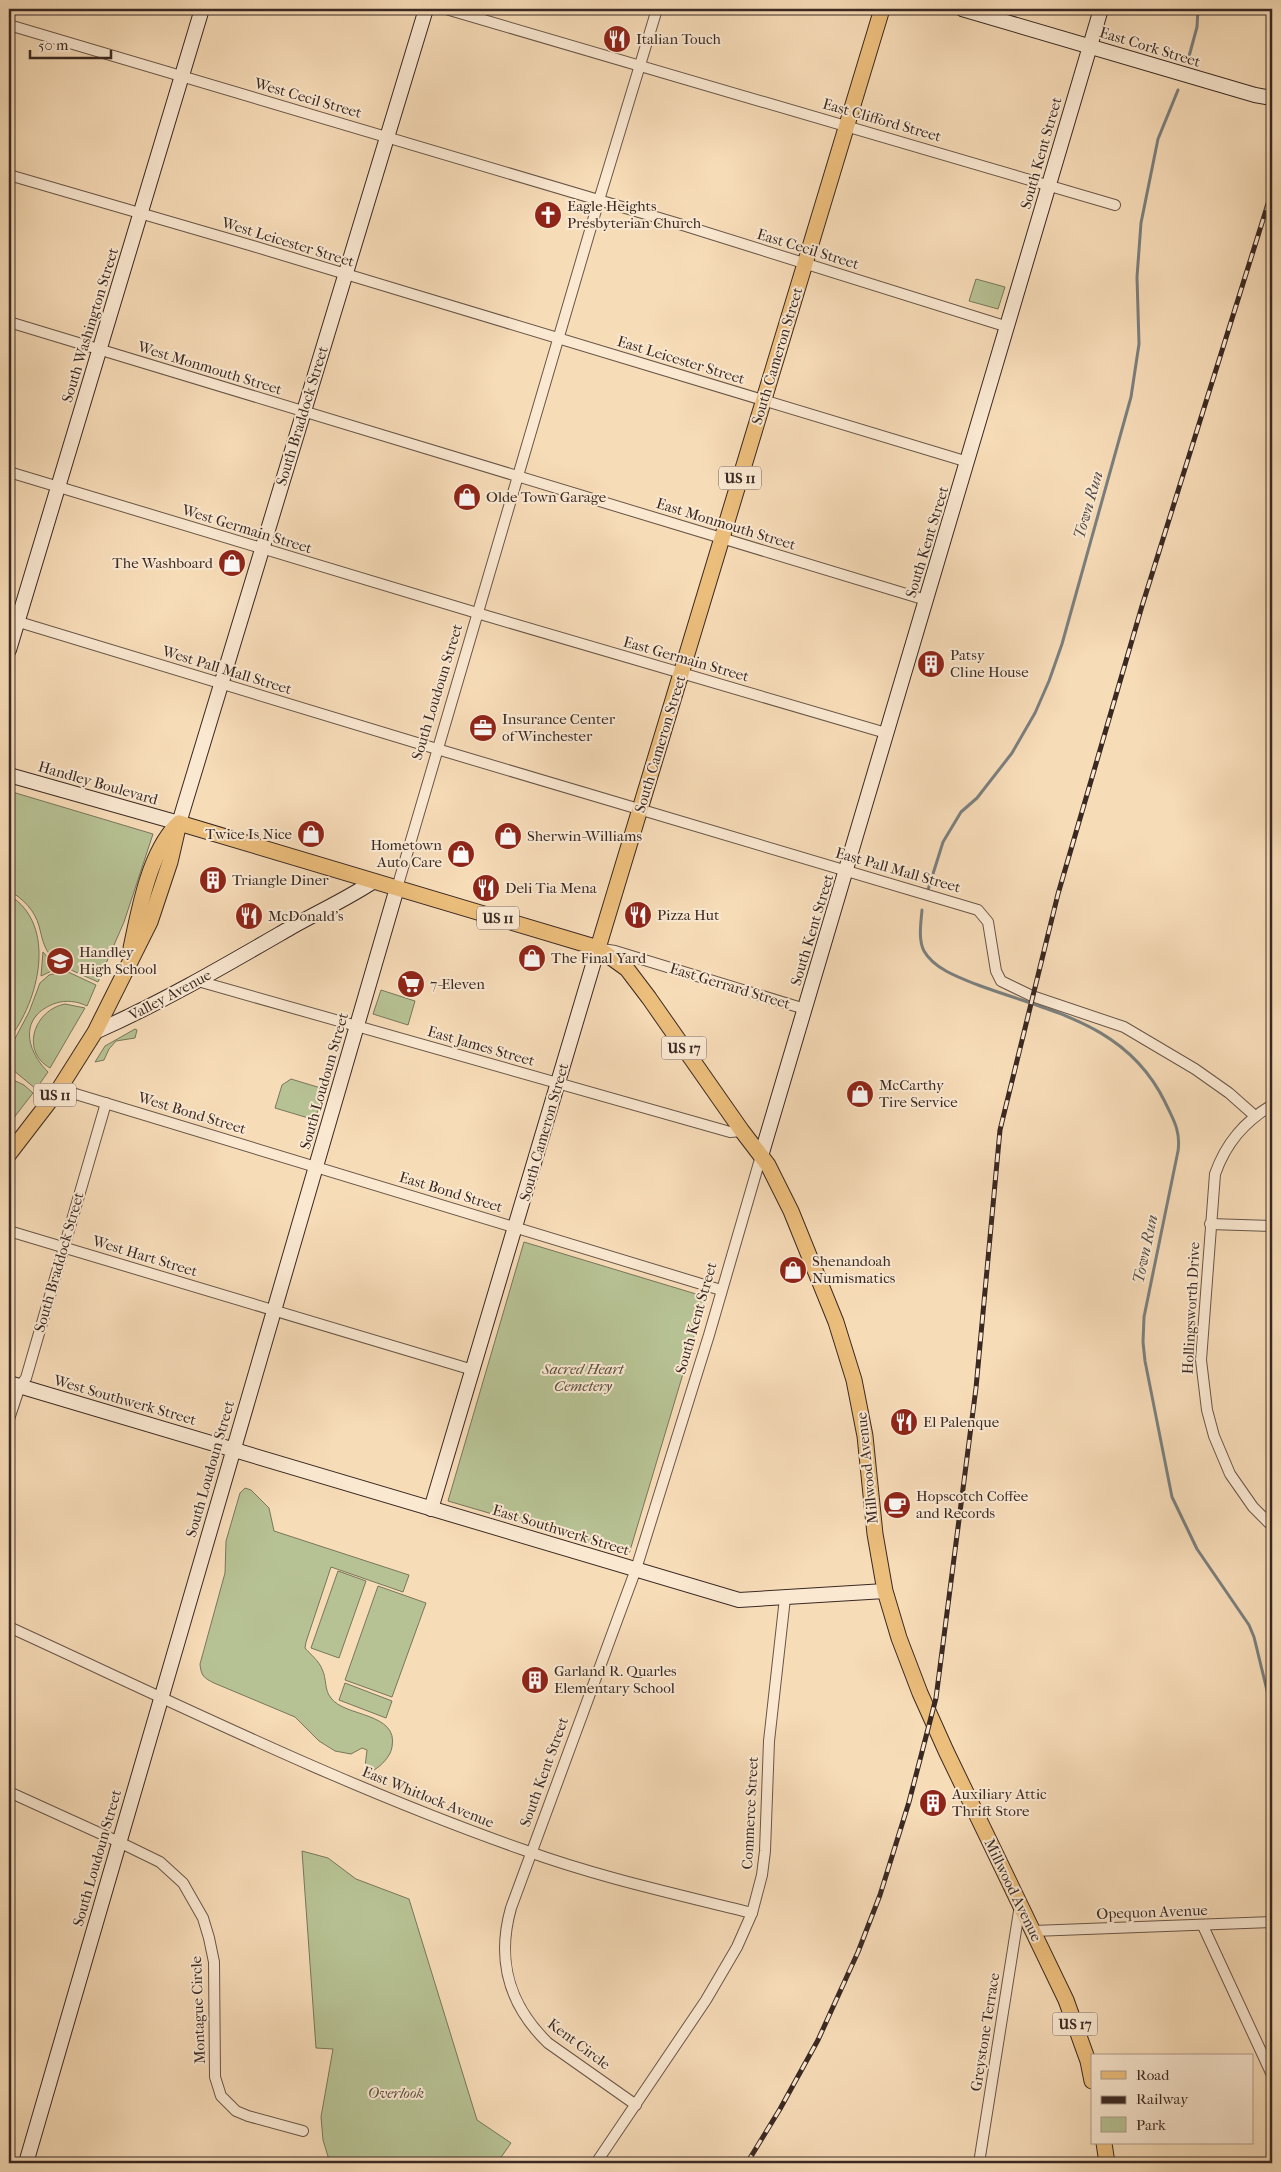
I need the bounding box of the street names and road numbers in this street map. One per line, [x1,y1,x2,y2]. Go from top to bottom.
street label: East Cork Street [1097,23,1203,71]
street label: West Cecil Street [251,74,364,122]
street label: East Clifford Street [821,94,944,146]
street label: South Kent Street [1016,94,1066,211]
street label: West Leicester Street [219,213,357,271]
street label: East Cecil Street [755,225,862,273]
street label: South Washington Street [58,245,122,405]
street label: South Cameron Street [748,284,807,427]
street label: East Leicester Street [615,332,748,388]
street label: West Monmouth Street [135,337,285,399]
street label: South Braddock Street [272,344,332,488]
road number: US 11 [719,466,761,489]
street label: South Kent Street [902,484,953,600]
street label: East Monmouth Street [654,494,799,554]
street label: West Germain Street [179,500,315,558]
street label: South Loudoun Street [408,621,466,762]
street label: East Germain Street [621,632,752,686]
street label: West Pall Mall Street [159,641,295,698]
street label: South Cameron Street [631,672,690,815]
street label: Handley Boulevard [36,757,161,809]
street label: East Pall Mall Street [833,844,963,897]
street label: South Kent Street [787,872,838,988]
road number: US 11 [477,906,519,930]
street label: East Gerrard Street [668,959,793,1013]
street label: Valley Avenue [125,965,215,1025]
street label: South Loudoun Street [296,1010,352,1151]
street label: East James Street [425,1022,537,1070]
road number: US 17 [662,1036,706,1060]
street label: South Cameron Street [516,1060,573,1203]
road number: US 11 [34,1084,76,1106]
street label: West Bond Street [135,1088,249,1138]
street label: East Bond Street [397,1168,505,1216]
street label: South Braddock Street [30,1189,88,1334]
street label: West Hart Street [89,1231,200,1281]
street label: Hollingsworth Drive [1179,1241,1203,1375]
street label: South Kent Street [671,1259,721,1376]
street label: West Southwerk Street [51,1371,199,1429]
street label: South Loudoun Street [182,1398,238,1539]
street label: Millwood Avenue [852,1411,882,1525]
street label: East Southwerk Street [490,1501,632,1560]
street label: South Kent Street [516,1714,572,1829]
street label: Commerce Street [738,1755,762,1870]
street label: East Whitlock Avenue [359,1762,497,1832]
street label: South Loudoun Street [69,1787,125,1928]
street label: Millwood Avenue [980,1836,1046,1945]
street label: Opequon Avenue [1096,1901,1209,1923]
street label: Montague Circle [187,1955,209,2064]
street label: Greystone Terrace [967,1971,1003,2093]
road number: US 17 [1052,2012,1098,2036]
street label: Kent Circle [544,2015,614,2074]

